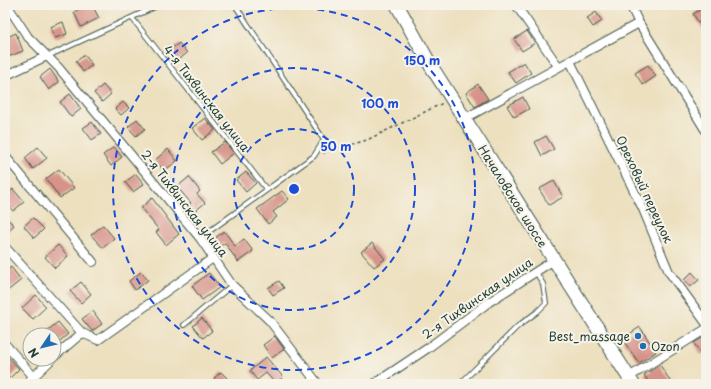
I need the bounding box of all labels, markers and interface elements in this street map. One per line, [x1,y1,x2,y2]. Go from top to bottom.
street label: 4-я Тихвинская улица [160,41,255,156]
text: 150 m [404,51,440,69]
text: 100 m [361,94,399,112]
street label: Ореховый переулок [612,132,678,247]
text: 50 m [320,137,352,155]
street label: Началовское шоссе [474,141,552,251]
street label: 2-я Тихвинская улица [137,146,233,261]
centre of rings [287,182,301,196]
street label: 2-я Тихвинская улица [418,253,536,343]
north arrow [22,327,62,367]
place label: Best_massage [548,327,630,345]
marker: Best_massage [633,331,643,341]
place label: Ozon [651,337,680,355]
marker: Ozon [638,341,648,351]
text: N [24,344,43,361]

